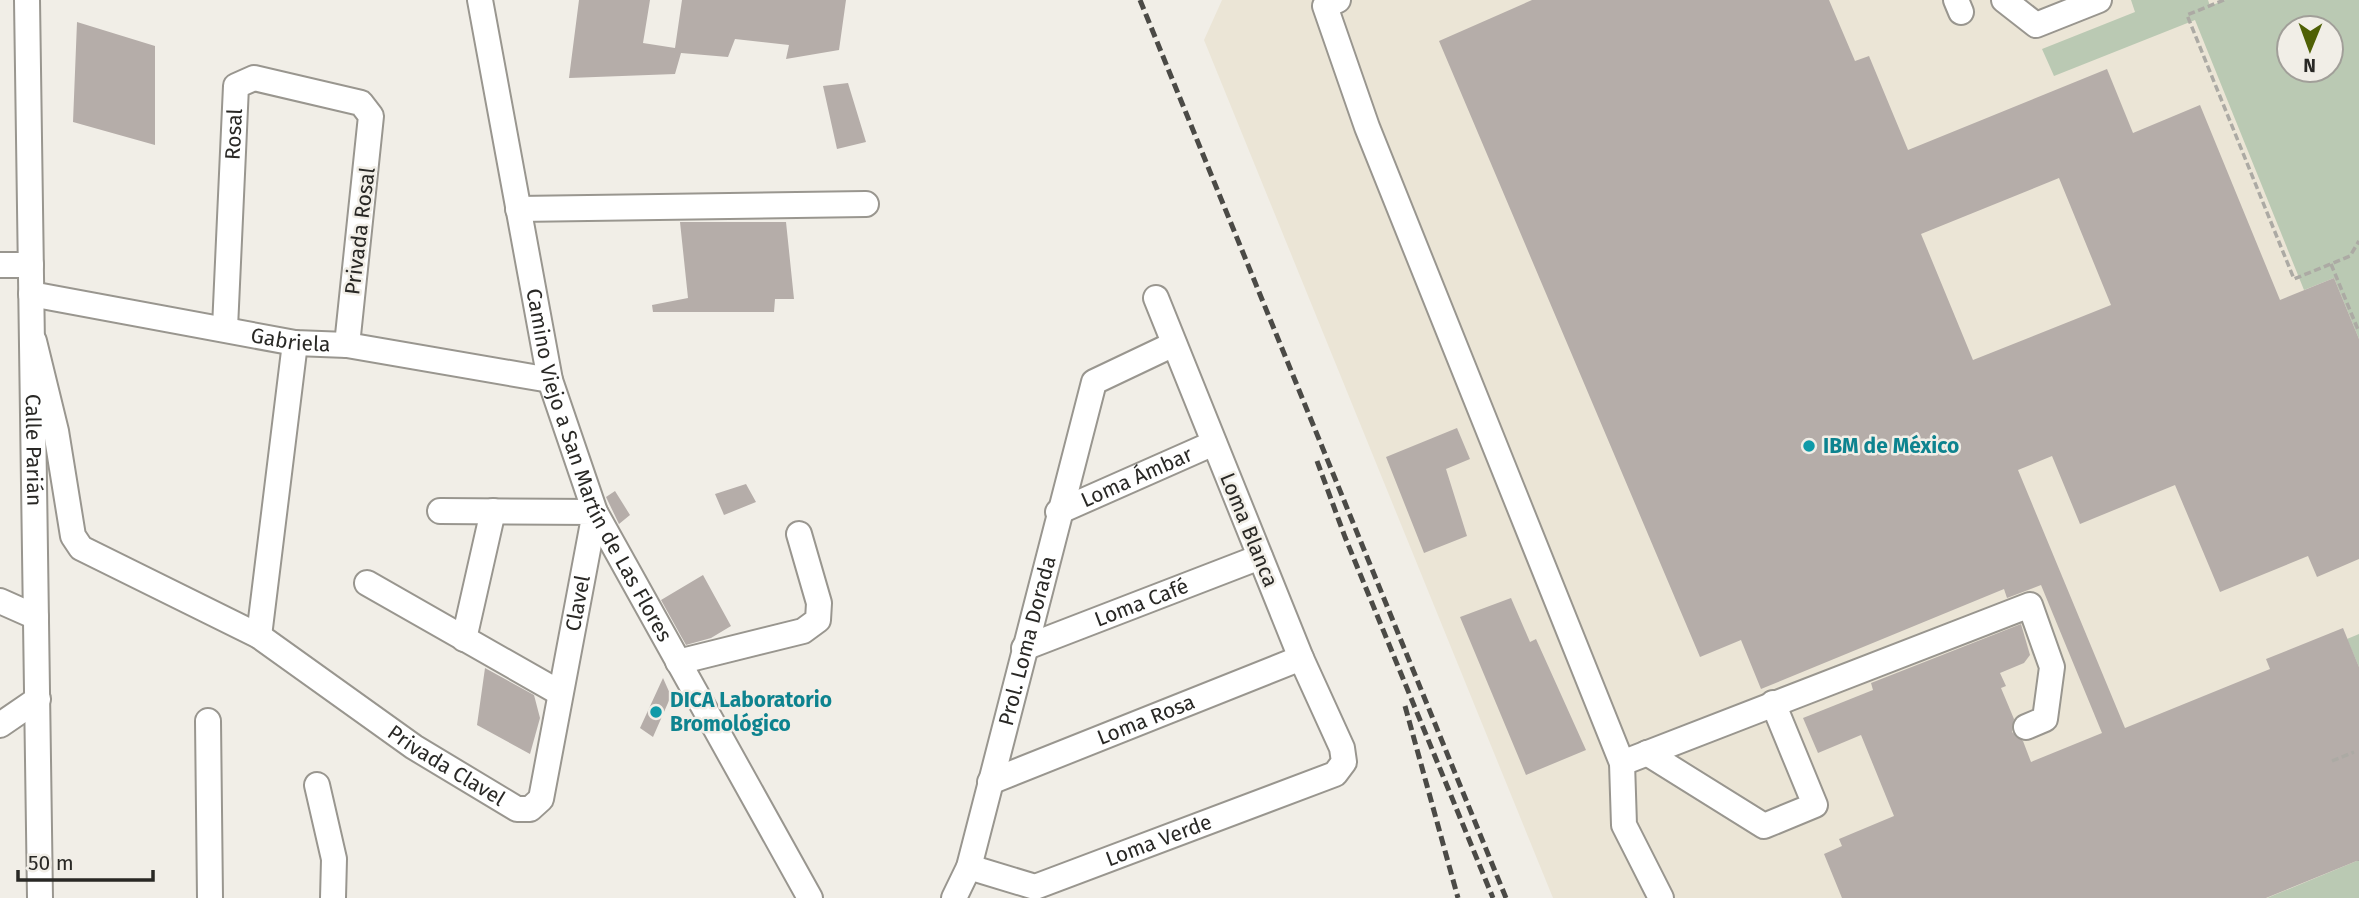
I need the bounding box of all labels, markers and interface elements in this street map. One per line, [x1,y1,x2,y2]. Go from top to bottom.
north arrow [2275,14,2345,84]
text: N [2303,54,2316,77]
street label: Rosal [220,108,248,161]
street label: Privada Rosal [339,166,381,296]
street label: Camino Viejo a San Martín de Las Flores [520,286,678,646]
street label: Gabriela [249,322,331,357]
street label: Calle Parián [20,394,47,506]
place label: IBM de México [1823,433,1959,459]
marker: IBM de México [1801,438,1817,454]
street label: Loma Ámbar [1077,441,1196,513]
street label: Loma Blanca [1214,469,1284,591]
street label: Prol. Loma Dorada [993,553,1062,728]
street label: Clavel [560,573,596,633]
street label: Loma Café [1091,573,1192,633]
place label: DICA Laboratorio Bromológico [670,687,832,737]
street label: Loma Rosa [1093,689,1199,751]
marker: DICA Laboratorio Bromológico [648,704,664,720]
street label: Privada Clavel [383,719,510,812]
street label: Loma Verde [1102,809,1215,872]
scale bar [18,838,152,882]
text: 50 m [28,850,74,876]

